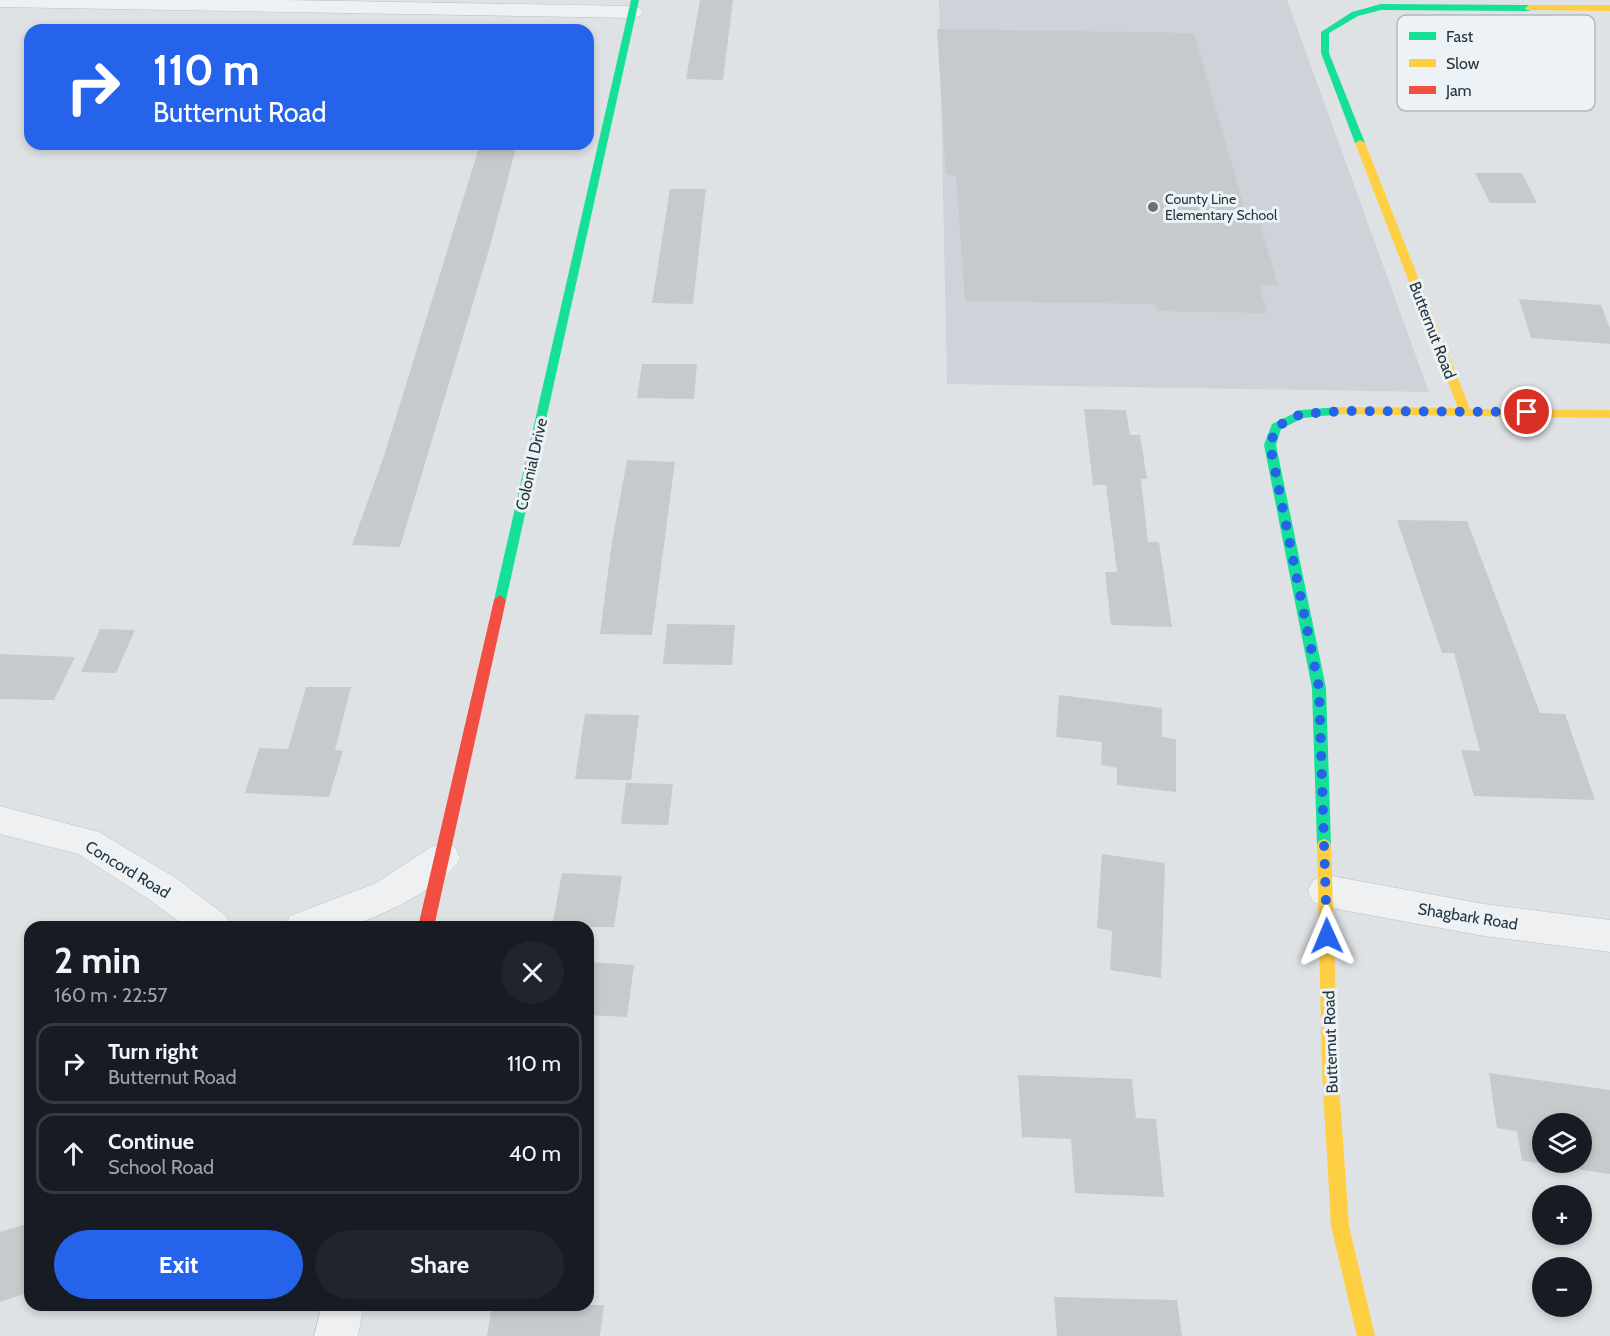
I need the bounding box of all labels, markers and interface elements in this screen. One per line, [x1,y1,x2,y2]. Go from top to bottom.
legend [1397,15,1595,111]
text: Fast [1446,27,1474,46]
text: 110 m [153,44,260,96]
icon: right [54,48,132,126]
text: Slow [1446,54,1480,73]
text: Jam [1445,81,1472,100]
text: Butternut Road [153,96,327,129]
place label: County Line Elementary School [1165,190,1278,224]
marker: County Line Elementary School [1146,200,1160,214]
street label: Butternut Road [1405,279,1460,382]
pin [1501,386,1552,437]
icon: arrive [1510,395,1543,428]
street label: Colonial Drive [512,416,551,512]
street label: Concord Road [82,837,174,902]
street label: Shagbark Road [1417,899,1519,934]
position arrow [1295,904,1359,968]
text: 2 min [54,938,141,982]
button: close [501,941,564,1004]
text: 160 m · 22:57 [54,983,168,1007]
street label: Butternut Road [1319,990,1342,1094]
text: Turn right [108,1038,198,1065]
icon: right [57,1047,90,1080]
text: 110 m [507,1050,561,1077]
text: Butternut Road [108,1065,237,1089]
map controls [1532,1113,1592,1317]
button: layers [1532,1113,1592,1173]
text: Continue [108,1128,194,1155]
icon: ahead [57,1137,90,1170]
text: 40 m [509,1140,561,1167]
text: School Road [108,1155,214,1179]
button: + [1532,1185,1592,1245]
button: Exit [54,1230,303,1299]
button: Share [315,1230,564,1299]
button: − [1532,1257,1592,1317]

